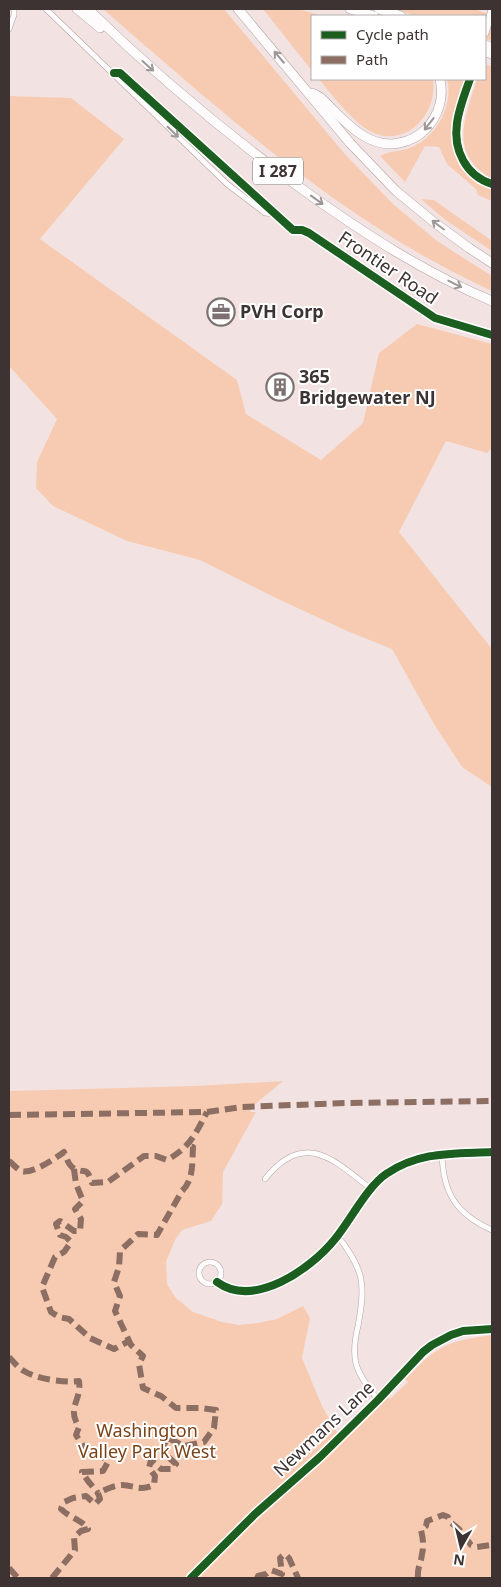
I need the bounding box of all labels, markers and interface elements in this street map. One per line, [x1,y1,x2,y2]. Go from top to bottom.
legend [311,15,486,80]
text: Cycle path [356,24,429,44]
text: Path [356,49,388,69]
one-way arrow [273,50,284,63]
one-way arrow [142,61,155,72]
one-way arrow [423,117,434,130]
one-way arrow [167,126,180,138]
road number: I 287 [253,158,303,185]
one-way arrow [310,195,324,205]
one-way arrow [431,220,445,230]
street label: Frontier Road [334,225,443,309]
one-way arrow [448,279,463,289]
office icon: PVH Corp [206,297,236,327]
place label: PVH Corp [240,299,324,323]
place label: 365 Bridgewater NJ [299,364,436,409]
building icon: 365 Bridgewater NJ [265,372,295,402]
street label: Newmans Lane [268,1375,379,1481]
park label: Washington Valley Park West [78,1418,216,1463]
north arrow [436,1522,486,1572]
text: N [452,1550,466,1571]

